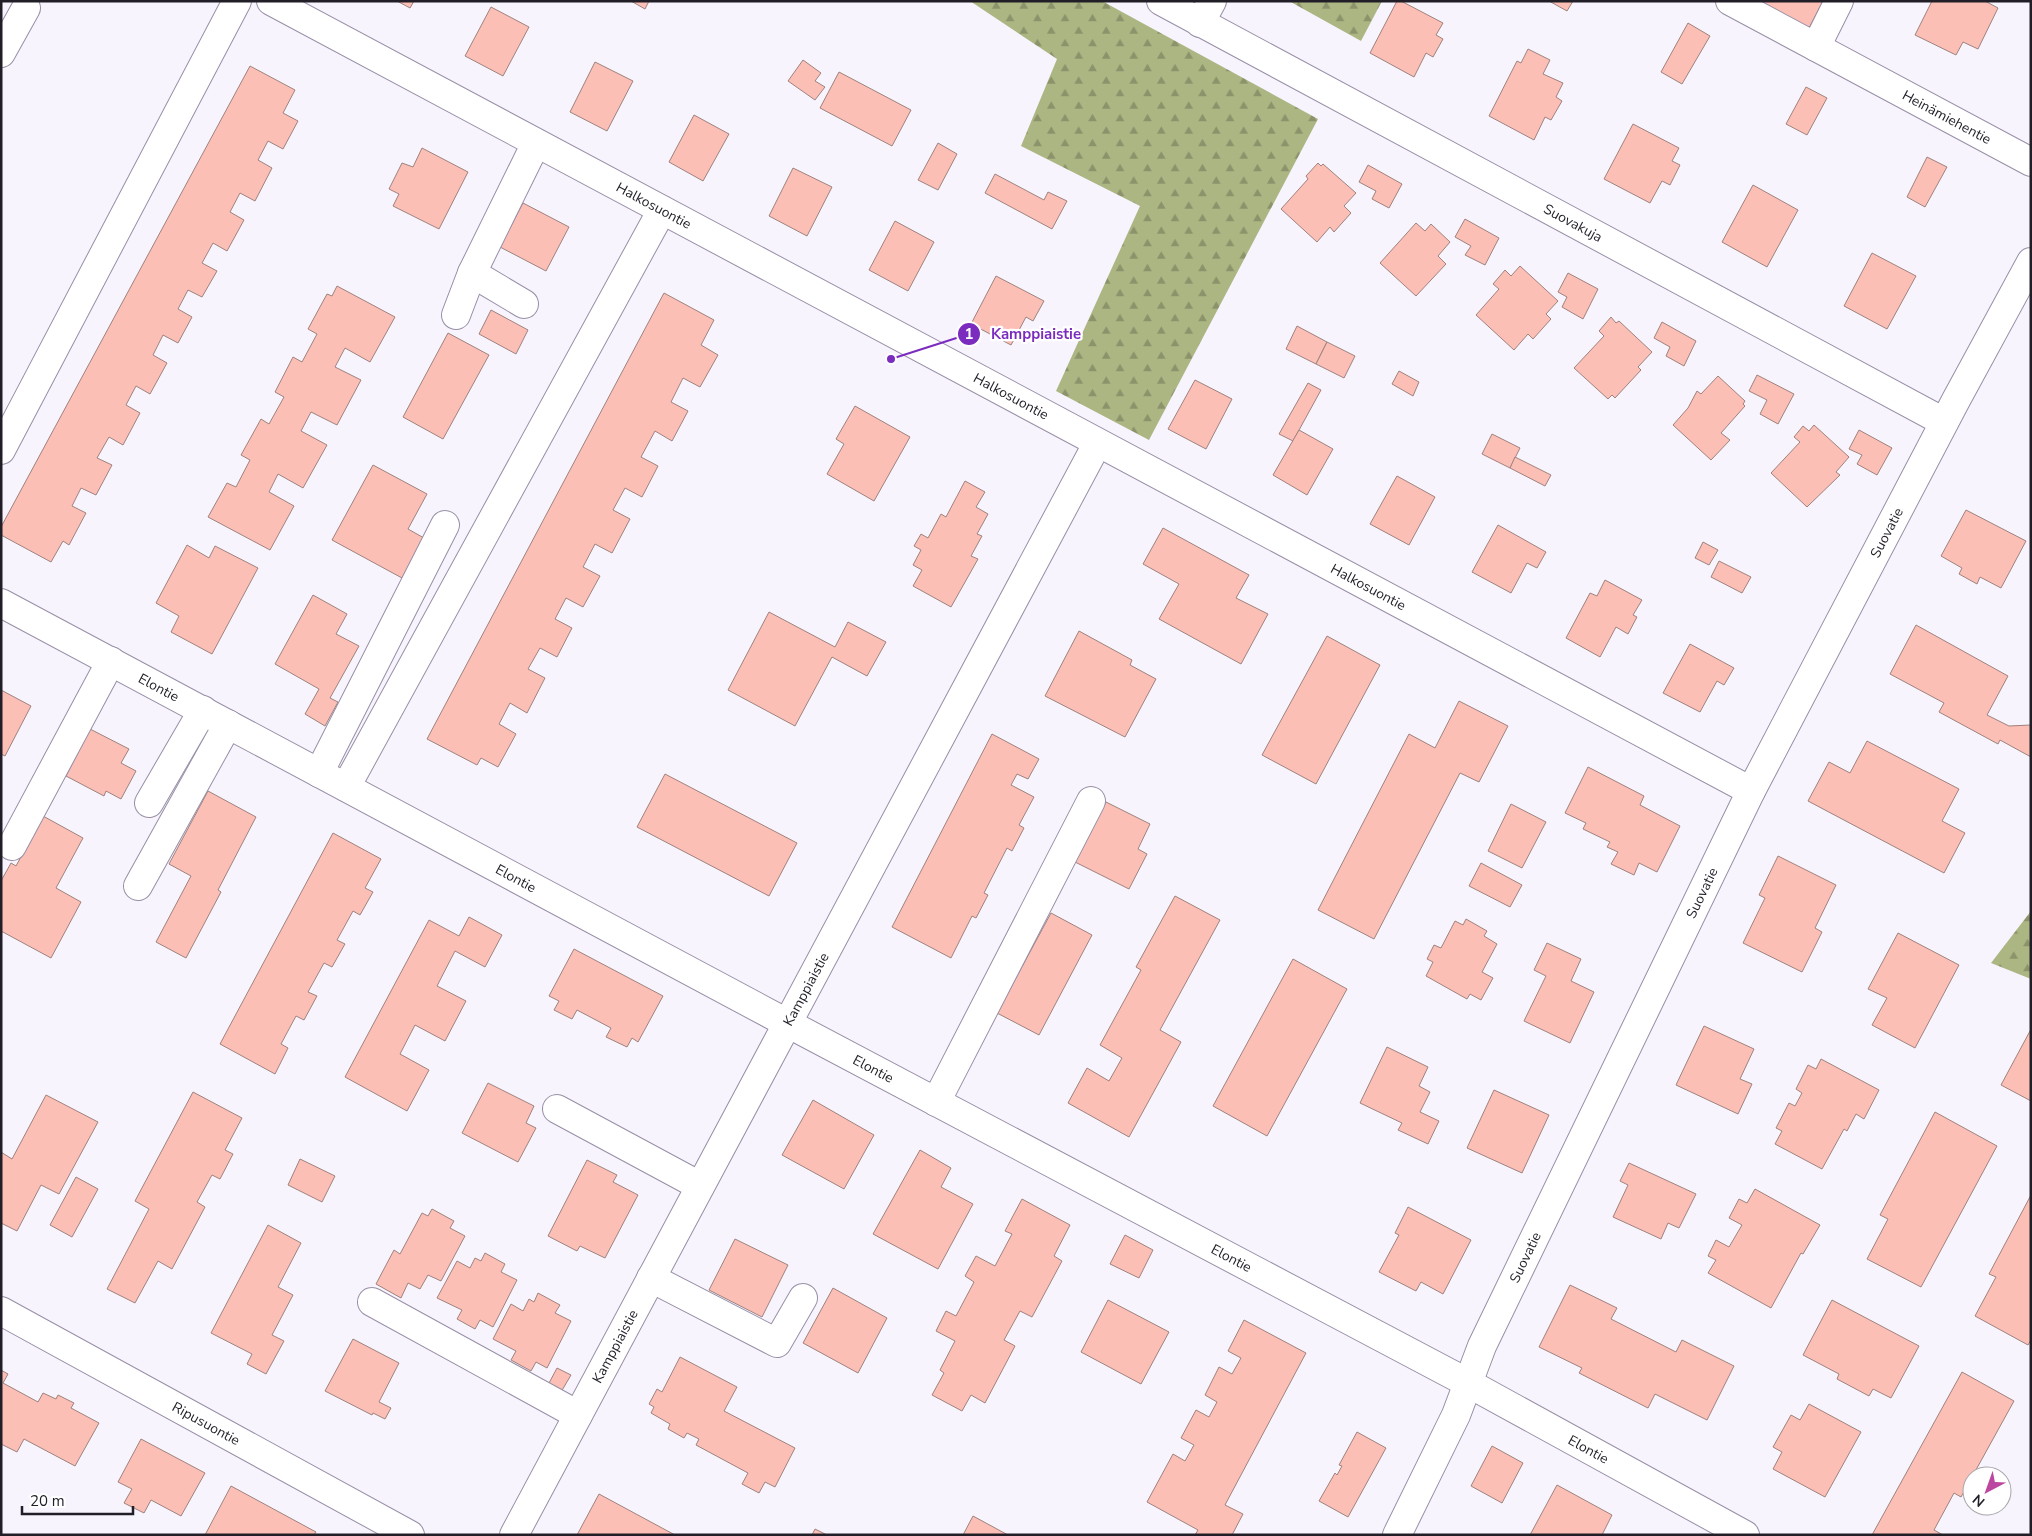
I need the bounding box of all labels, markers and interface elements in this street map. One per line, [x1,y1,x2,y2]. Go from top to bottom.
street label: Heinämiehentie [1899,85,1995,149]
street label: Halkosuontie [613,177,695,233]
street label: Suovakuja [1540,199,1606,246]
callout: Kamppiaistie [956,319,1091,349]
text: 1 [964,324,974,344]
text: Kamppiaistie [991,324,1081,344]
street label: Halkosuontie [970,368,1052,424]
street label: Suovatie [1865,504,1908,561]
street label: Halkosuontie [1327,559,1409,615]
street label: Elontie [135,669,183,706]
street label: Elontie [492,860,540,897]
street label: Suovatie [1681,864,1722,921]
street label: Kamppiaistie [778,949,833,1029]
street label: Elontie [850,1050,897,1087]
street label: Suovatie [1505,1229,1545,1286]
street label: Elontie [1208,1239,1255,1277]
street label: Kamppiaistie [587,1306,642,1386]
street label: Ripusuontie [169,1397,244,1450]
street label: Elontie [1565,1430,1612,1468]
north arrow [1962,1466,2012,1516]
scale bar [22,1484,134,1516]
text: N [1969,1490,1989,1511]
text: 20 m [30,1491,65,1511]

